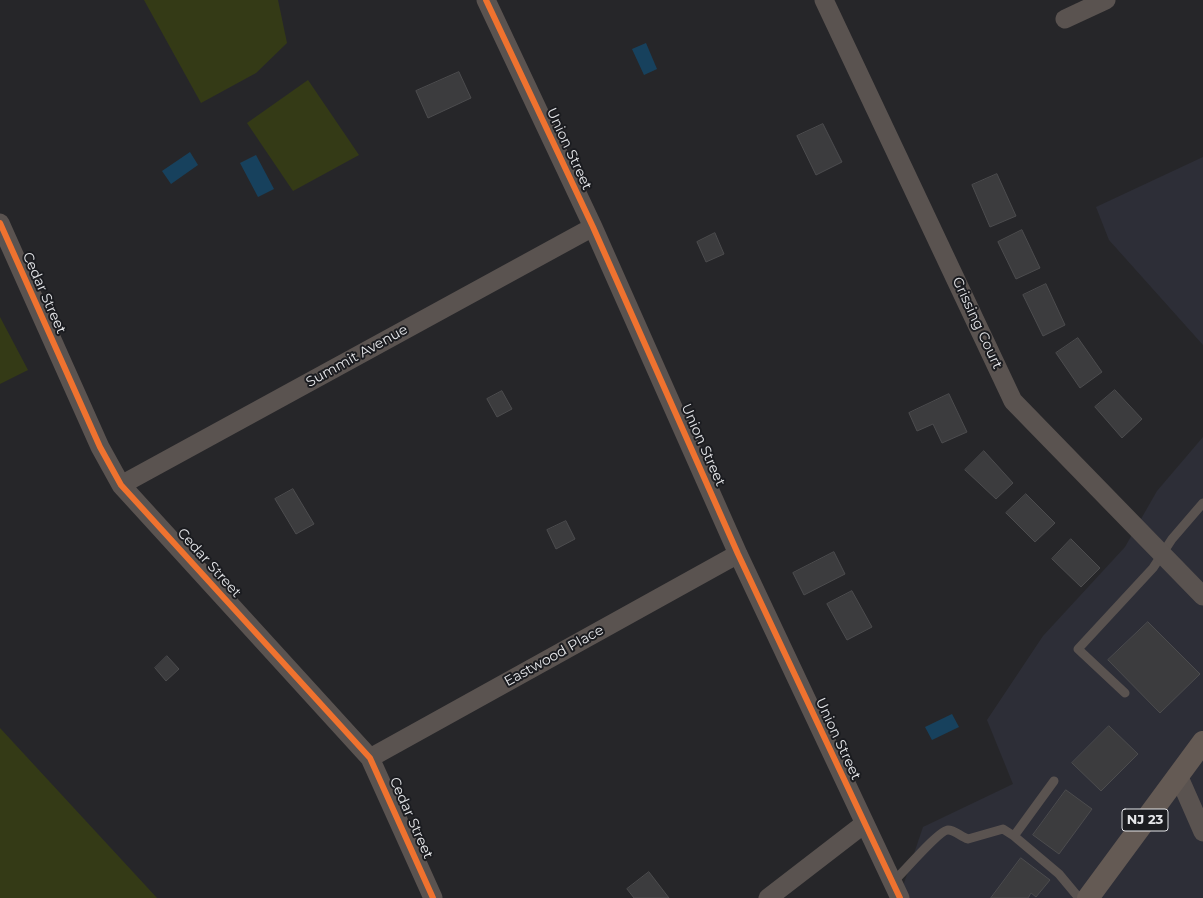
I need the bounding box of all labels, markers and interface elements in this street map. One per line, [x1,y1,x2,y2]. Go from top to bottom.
street label: Union Street [543,105,595,193]
street label: Cedar Street [19,250,69,336]
street label: Grissing Court [948,274,1006,372]
street label: Summit Avenue [303,321,411,391]
street label: Union Street [677,401,729,489]
street label: Cedar Street [174,525,244,601]
street label: Eastwood Place [501,622,607,690]
street label: Union Street [812,695,864,783]
street label: Cedar Street [386,775,436,861]
road number: NJ 23 [1122,809,1168,831]

